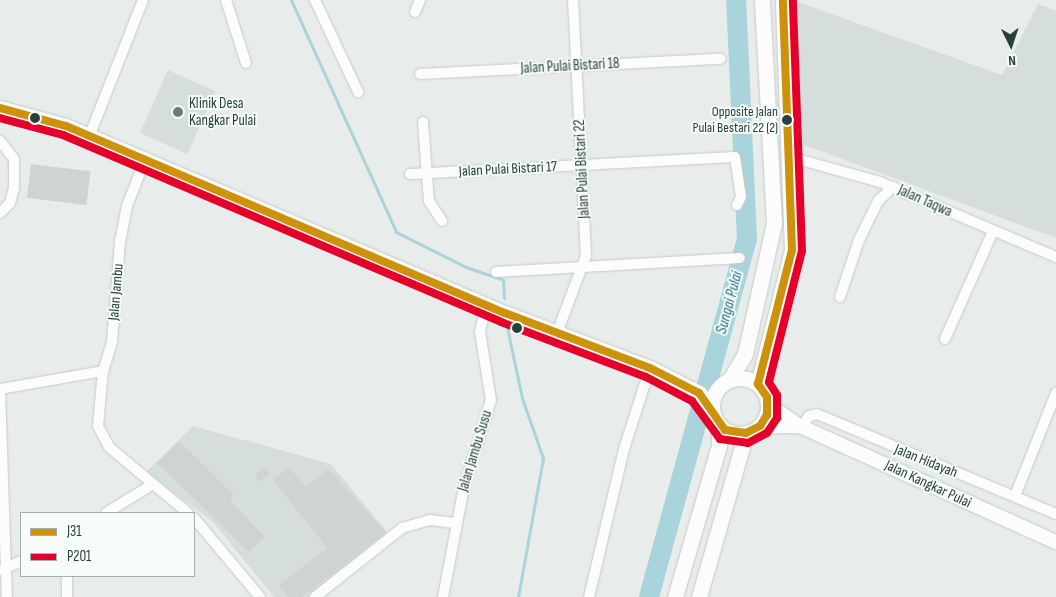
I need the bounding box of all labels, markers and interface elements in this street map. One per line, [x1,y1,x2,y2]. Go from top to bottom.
north arrow [986,20,1036,70]
text: N [1008,52,1016,69]
street label: Jalan Pulai Bistari 18 [520,54,620,78]
place label: Klinik Desa Kangkar Pulai [189,94,256,129]
place label: Opposite Jalan Pulai Bestari 22 (2) [692,104,778,136]
marker: Klinik Desa Kangkar Pulai [171,105,185,119]
unlabelled marker [30,113,40,123]
marker: Opposite Jalan Pulai Bestari 22 (2) [782,115,792,125]
street label: Jalan Pulai Bistari 22 [570,119,594,219]
street label: Jalan Pulai Bistari 17 [458,157,558,181]
street label: Jalan Taqwa [895,181,955,221]
street label: Jalan Jambu [105,263,127,321]
water label: Sungai Pulai [712,270,748,336]
unlabelled marker [512,323,522,333]
street label: Jalan Jambu Susu [454,408,496,494]
street label: Jalan Hidayah [892,440,960,482]
street label: Jalan Kangkar Pulai [882,456,974,512]
legend [20,512,195,577]
text: J31 [67,522,82,541]
text: P201 [67,547,91,566]

